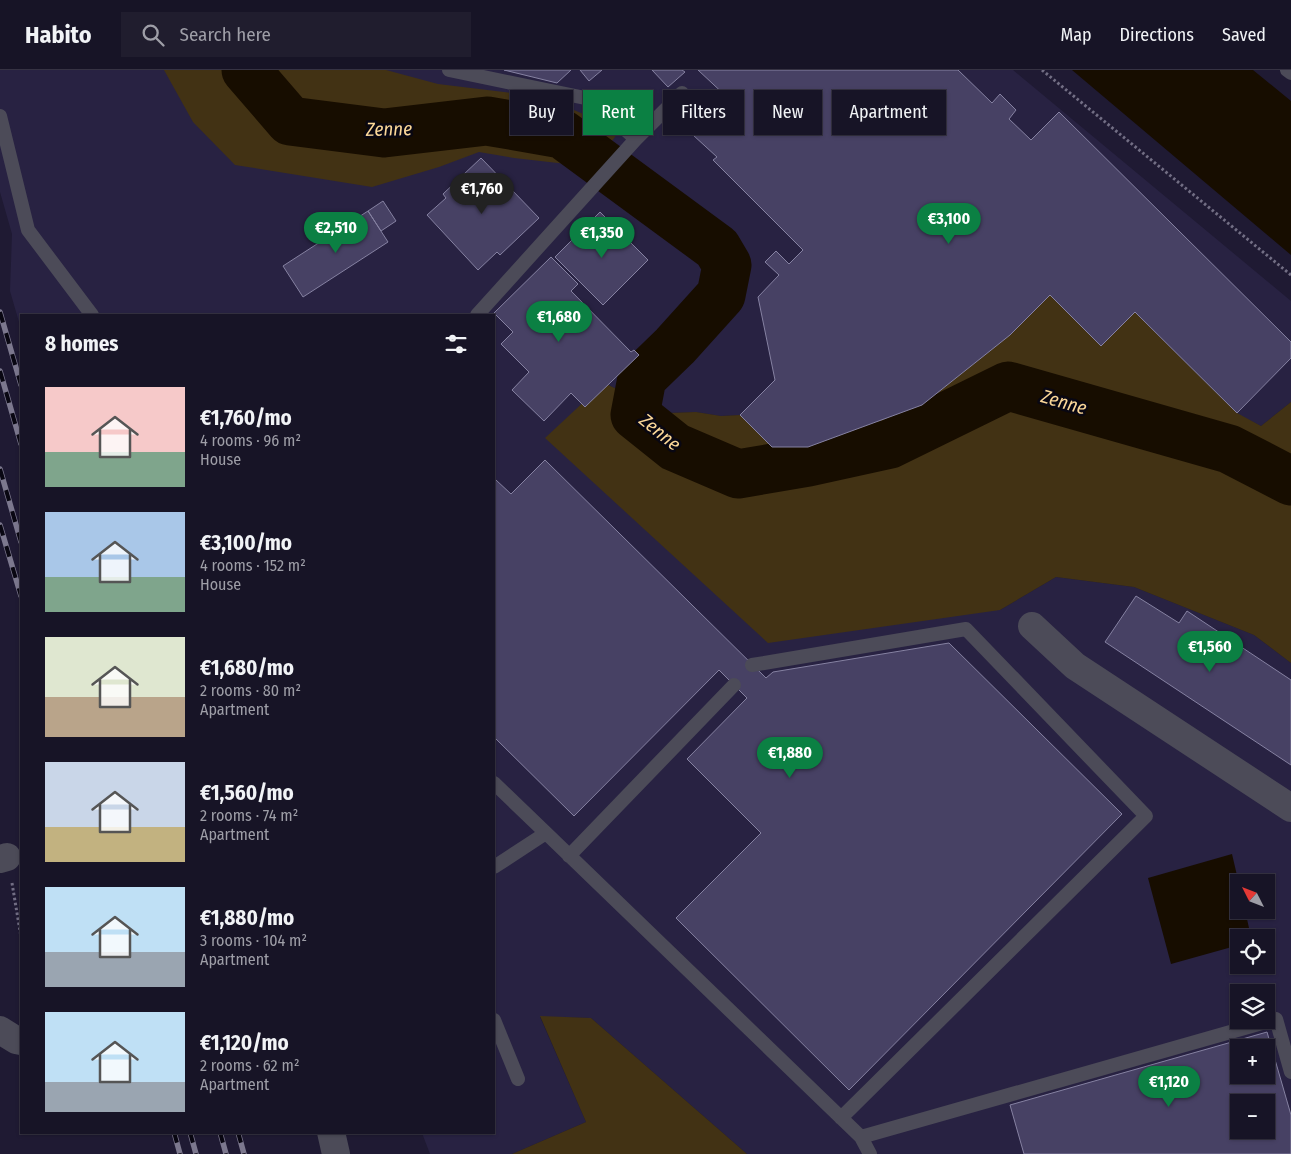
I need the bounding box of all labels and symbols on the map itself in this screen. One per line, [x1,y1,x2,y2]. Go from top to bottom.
water label: Zenne [365,117,412,141]
pin: €1,760 [441,172,523,215]
pin: €3,100 [908,202,990,245]
pin: €2,510 [295,212,377,254]
pin: €1,350 [561,216,643,259]
pin: €1,680 [518,300,600,343]
water label: Zenne [1038,384,1089,419]
water label: Zenne [634,408,685,455]
pin: €1,560 [1169,630,1251,673]
pin: €1,880 [749,736,831,779]
north arrow [1230,874,1275,919]
pin: €1,120 [1128,1066,1210,1108]

